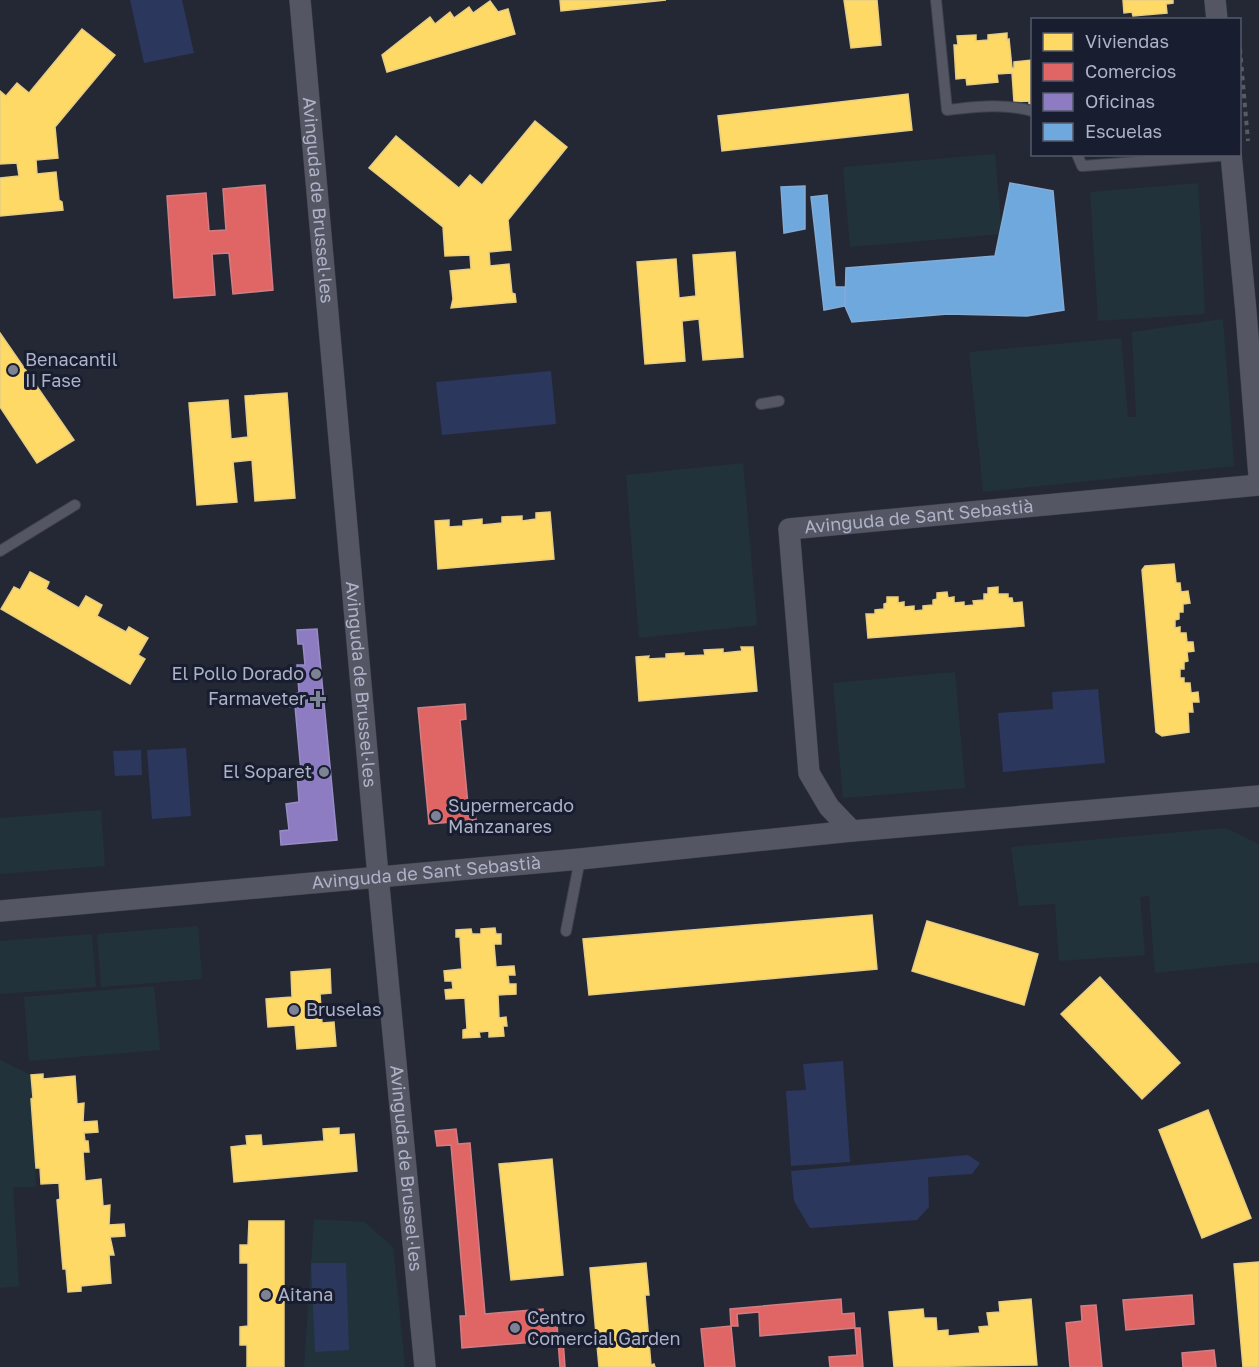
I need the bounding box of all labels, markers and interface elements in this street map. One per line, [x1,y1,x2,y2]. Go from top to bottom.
legend [1031,18,1241,156]
text: Viviendas [1085,30,1169,52]
text: Comercios [1085,60,1176,82]
text: Oficinas [1085,90,1155,112]
street label: Avinguda de Brussel·les [299,96,339,304]
text: Escuelas [1085,120,1162,142]
place label: Benacantil II Fase [25,348,118,391]
marker: Benacantil II Fase [6,363,20,377]
street label: Avinguda de Sant Sebastià [803,494,1034,538]
street label: Avinguda de Brussel·les [342,580,382,788]
place label: El Pollo Dorado [171,662,304,684]
marker: El Pollo Dorado [309,667,323,681]
place label: Farmaveter [208,687,306,709]
marker: Farmaveter [311,692,325,706]
place label: El Soparet [223,760,312,782]
marker: El Soparet [317,765,331,779]
place label: Supermercado Manzanares [448,794,574,837]
marker: Supermercado Manzanares [429,809,443,823]
street label: Avinguda de Sant Sebastià [311,851,542,893]
place label: Bruselas [306,998,381,1020]
marker: Bruselas [287,1003,301,1017]
street label: Avinguda de Brussel·les [386,1064,428,1272]
place label: Aitana [278,1283,334,1305]
marker: Aitana [259,1288,273,1302]
place label: Centro Comercial Garden [527,1306,681,1349]
marker: Centro Comercial Garden [508,1321,522,1335]

